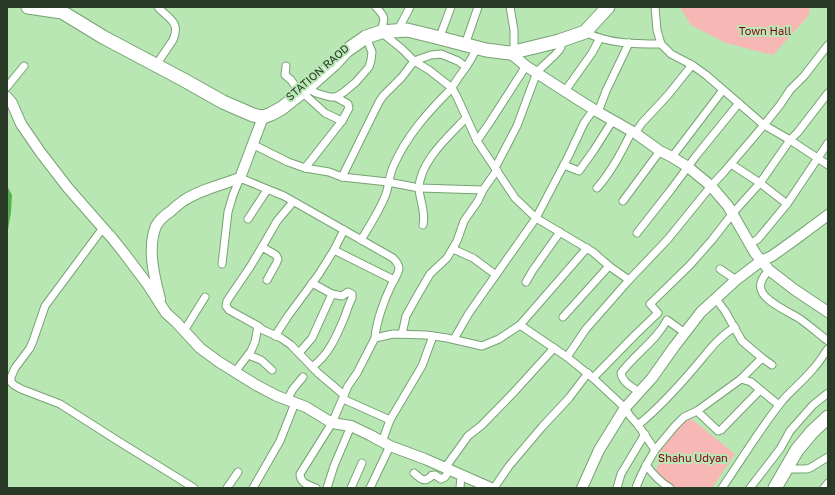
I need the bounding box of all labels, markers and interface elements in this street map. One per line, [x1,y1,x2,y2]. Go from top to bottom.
park label: Town Hall [739,24,792,37]
street label: STATION RAOD [283,41,351,103]
park label: Shahu Udyan [658,451,728,464]

